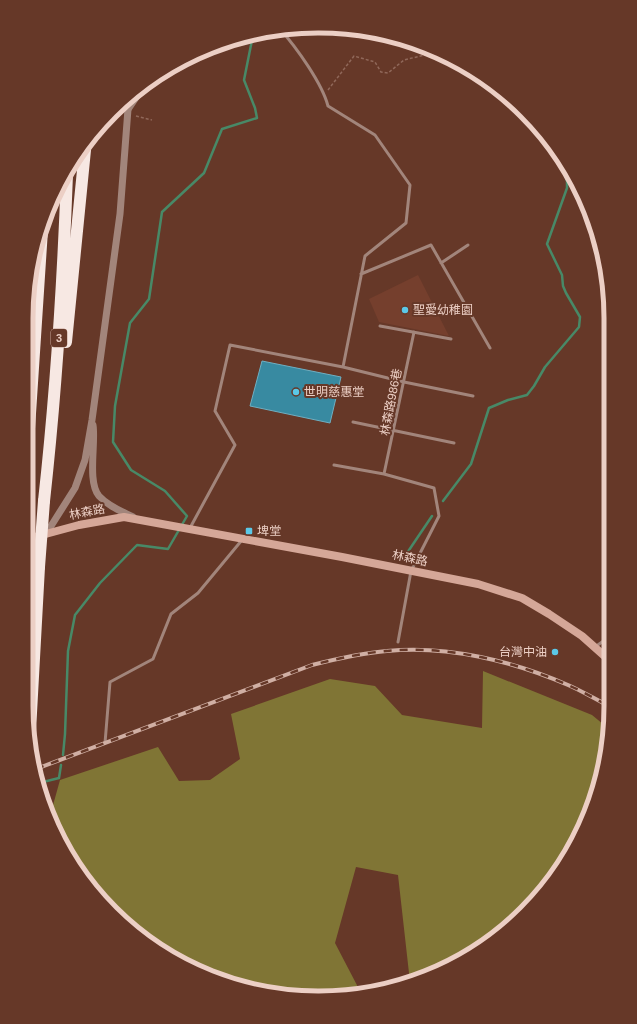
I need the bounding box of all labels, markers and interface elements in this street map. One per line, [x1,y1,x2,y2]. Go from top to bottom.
place label: 聖愛幼稚園 [413,303,473,317]
marker: 聖愛幼稚園 [400,305,410,315]
road number: 3 [51,329,67,347]
street label: 林森路986巷 [378,367,404,437]
place label: 世明慈惠堂 [304,385,364,399]
marker: 世明慈惠堂 [291,387,301,397]
street label: 林森路 [68,502,106,522]
place label: 埤堂 [257,524,281,538]
marker: 埤堂 [244,526,254,536]
street label: 林森路 [391,547,429,569]
place label: 台灣中油 [499,645,547,659]
marker: 台灣中油 [550,647,560,657]

